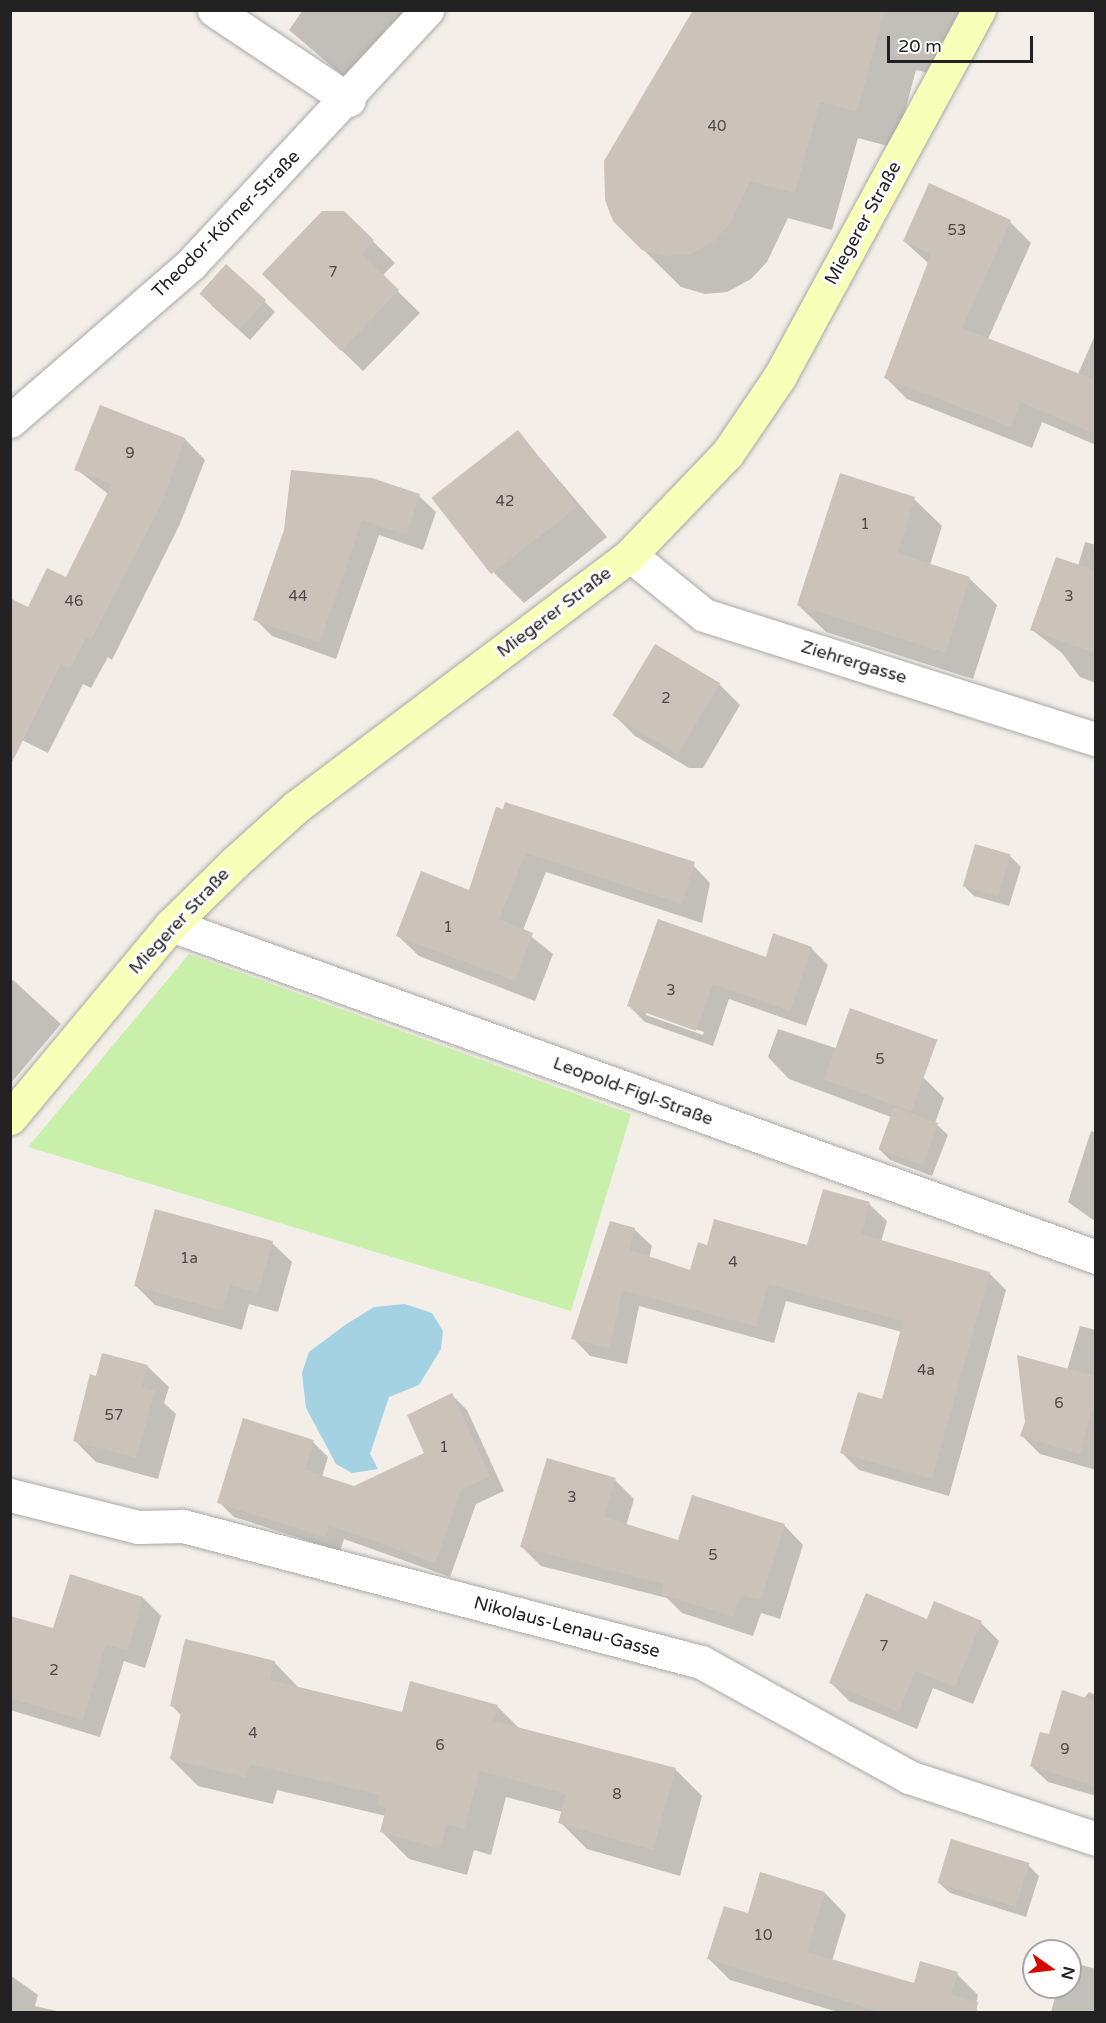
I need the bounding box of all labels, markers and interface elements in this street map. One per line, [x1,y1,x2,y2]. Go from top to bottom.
scale bar [890,24,1036,62]
text: 20 m [898,35,942,57]
house number: 40 [708,118,726,136]
street label: Theodor-Körner-Straße [148,146,304,302]
street label: Miegerer Straße [820,158,906,288]
house number: 53 [948,222,966,240]
house number: 7 [328,264,338,282]
house number: 9 [125,445,135,463]
house number: 42 [496,493,514,511]
house number: 1 [860,516,870,534]
street label: Miegerer Straße [493,562,615,662]
house number: 44 [289,588,307,606]
house number: 3 [1064,588,1074,606]
house number: 46 [65,593,83,611]
street label: Ziehrergasse [798,636,910,688]
house number: 2 [661,690,671,708]
street label: Miegerer Straße [124,863,234,979]
house number: 1 [443,919,453,937]
house number: 3 [666,982,676,1000]
house number: 5 [875,1051,885,1069]
street label: Leopold-Figl-Straße [550,1052,716,1130]
house number: 1a [180,1250,198,1268]
house number: 4 [728,1254,738,1272]
house number: 4a [917,1362,935,1380]
house number: 6 [1054,1395,1064,1413]
house number: 57 [105,1407,123,1425]
house number: 1 [439,1439,449,1457]
house number: 3 [567,1489,577,1507]
house number: 5 [708,1547,718,1565]
street label: Nikolaus-Lenau-Gasse [472,1592,662,1662]
house number: 7 [879,1638,889,1656]
house number: 2 [49,1662,59,1680]
house number: 4 [248,1725,258,1743]
house number: 6 [435,1737,445,1755]
house number: 9 [1060,1741,1070,1759]
house number: 8 [612,1786,622,1804]
house number: 10 [754,1927,772,1945]
north arrow [1022,1939,1082,1999]
text: N [1056,1964,1079,1982]

